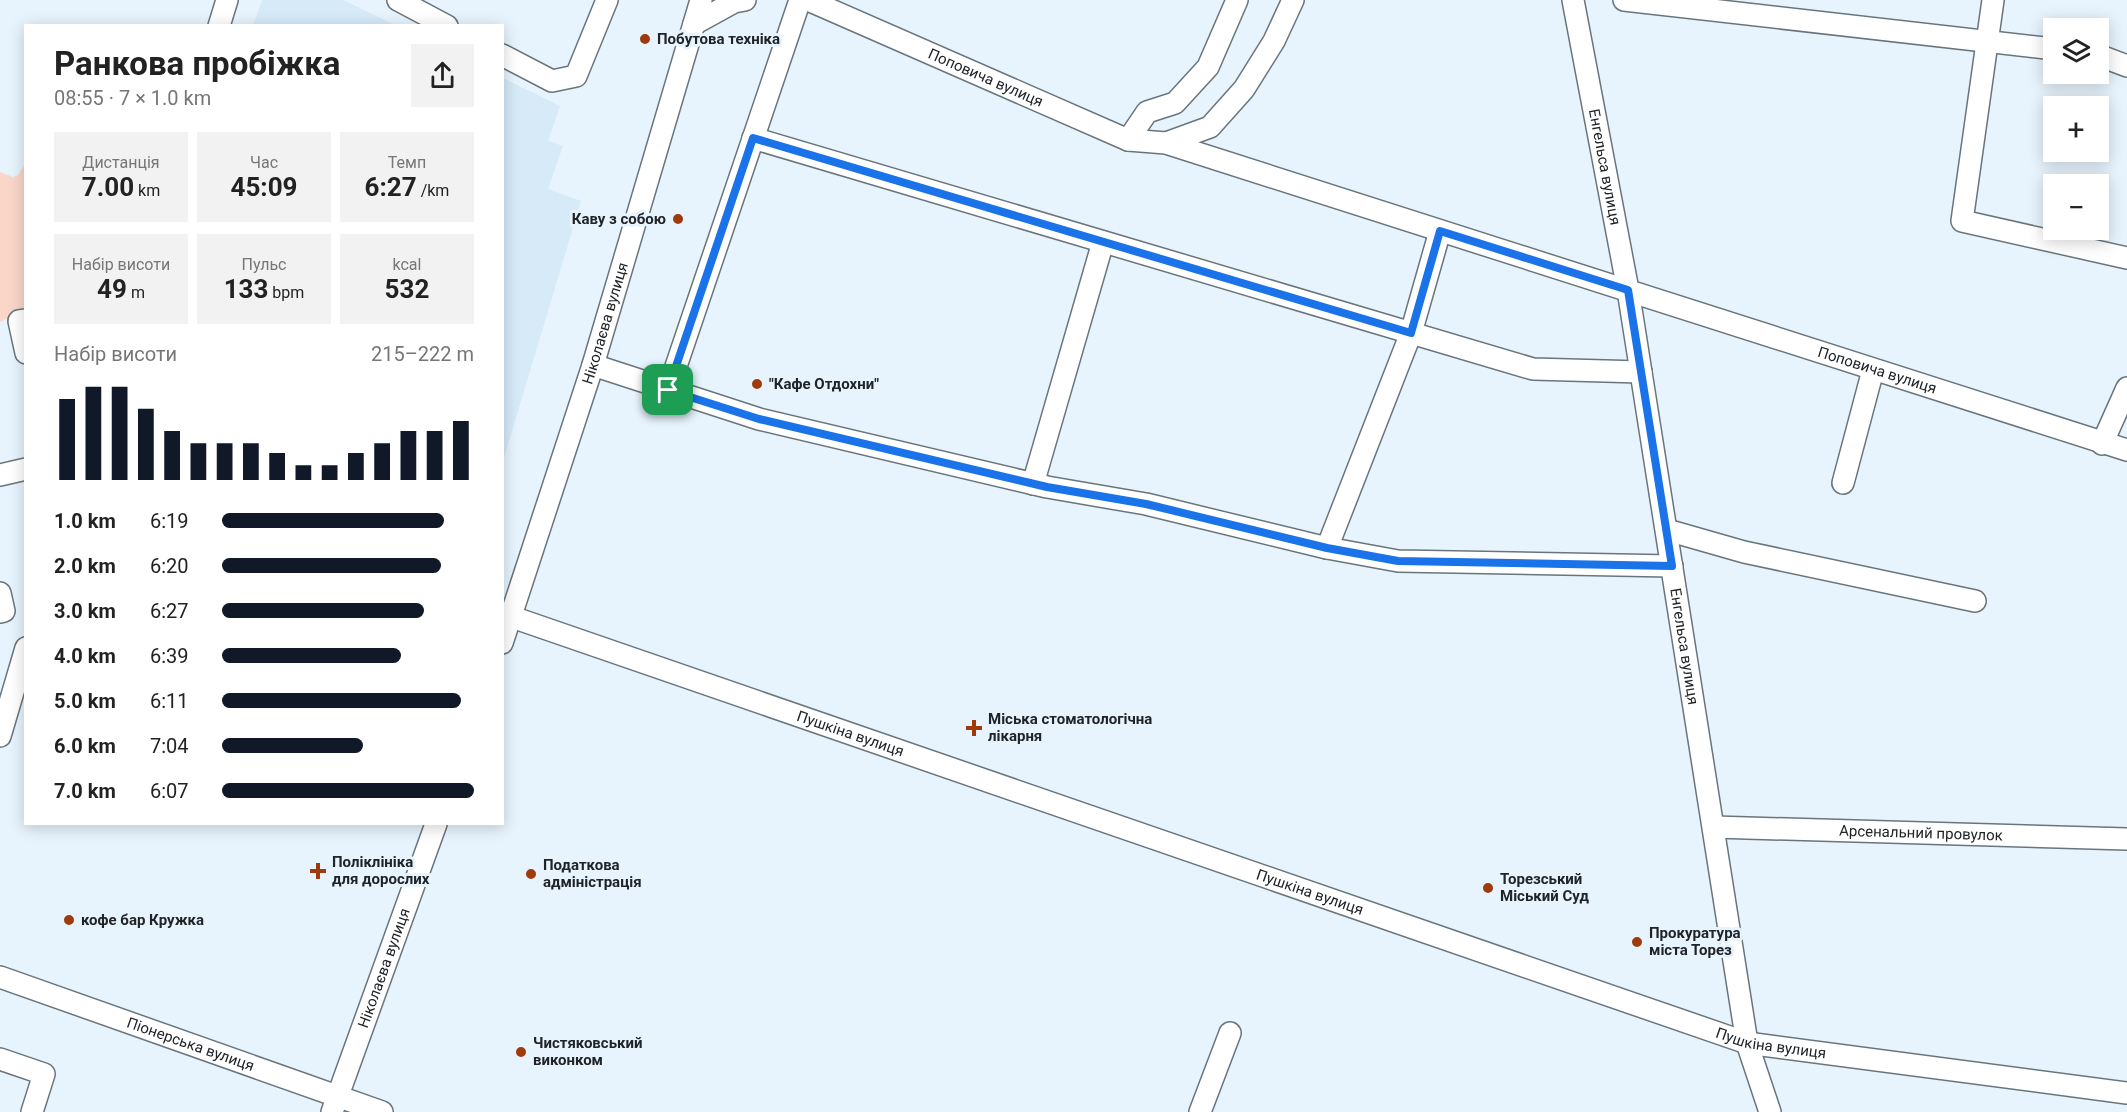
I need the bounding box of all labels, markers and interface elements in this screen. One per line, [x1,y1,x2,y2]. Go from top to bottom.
map controls [2043,18,2109,240]
button: layers [2043,18,2109,84]
place label: Побутова техніка [657,30,780,48]
marker: Побутова техніка [638,32,652,46]
text: Ранкова пробіжка [54,44,340,83]
button: share [411,44,474,107]
street label: Поповича вулиця [925,45,1046,111]
text: 08:55 · 7 × 1.0 km [54,86,211,110]
button: + [2043,96,2109,162]
street label: Енгельса вулиця [1585,107,1624,227]
text: Дистанція [82,153,160,172]
text: Час [250,153,278,172]
text: Темп [388,153,426,172]
text: 7.00 [82,172,134,202]
text: 45:09 [231,172,298,202]
text: 6:27 [365,172,417,202]
button: − [2043,174,2109,240]
text: km [134,181,160,200]
text: /km [417,181,449,200]
place label: Каву з собою [572,210,666,228]
marker: Каву з собою [671,212,685,226]
text: Набір висоти [72,255,170,274]
text: Пульс [242,255,286,274]
text: kcal [393,255,421,274]
street label: Ніколаєва вулиця [578,260,632,386]
text: 49 [97,274,127,304]
text: 133 [224,274,268,304]
text: 532 [385,274,429,304]
text: m [127,283,145,302]
text: bpm [268,283,304,302]
text: Набір висоти [54,342,177,366]
text: 215–222 m [371,342,474,366]
street label: Поповича вулиця [1816,343,1939,398]
pin [642,364,693,415]
icon: arrive [651,373,684,406]
place label: "Кафе Отдохни" [769,375,879,393]
marker: "Кафе Отдохни" [750,377,764,391]
text: 1.0 km [54,509,116,533]
text: 6:19 [150,509,189,533]
text: 2.0 km [54,554,116,578]
text: 6:20 [150,554,189,578]
street label: Енгельса вулиця [1666,587,1702,706]
text: 3.0 km [54,599,116,623]
text: 6:27 [150,599,189,623]
text: 4.0 km [54,644,116,668]
text: 6:39 [150,644,189,668]
text: 5.0 km [54,689,116,713]
text: 6:11 [150,689,189,713]
street label: Пушкіна вулиця [794,707,906,761]
place label: Міська стоматологічна лікарня [988,710,1152,745]
marker: Міська стоматологічна лікарня [965,719,983,737]
text: 6.0 km [54,734,116,758]
text: 7:04 [150,734,189,758]
text: 7.0 km [54,779,116,803]
text: 6:07 [150,779,189,803]
street label: Арсенальний провулок [1839,822,2003,844]
place label: Поліклініка для дорослих [332,853,430,888]
place label: Податкова адміністрація [543,856,642,891]
marker: Поліклініка для дорослих [309,862,327,880]
street label: Пушкіна вулиця [1254,865,1366,919]
marker: Податкова адміністрація [524,867,538,881]
place label: Торезський Міський Суд [1500,870,1589,905]
marker: Торезський Міський Суд [1481,881,1495,895]
street label: Ніколаєва вулиця [354,906,414,1030]
place label: кофе бар Кружка [81,911,204,929]
marker: кофе бар Кружка [62,913,76,927]
place label: Прокуратура міста Торез [1649,924,1741,959]
marker: Прокуратура міста Торез [1630,935,1644,949]
street label: Піонерська вулиця [124,1014,257,1075]
street label: Пушкіна вулиця [1713,1024,1827,1062]
place label: Чистяковський виконком [533,1034,642,1069]
marker: Чистяковський виконком [514,1045,528,1059]

